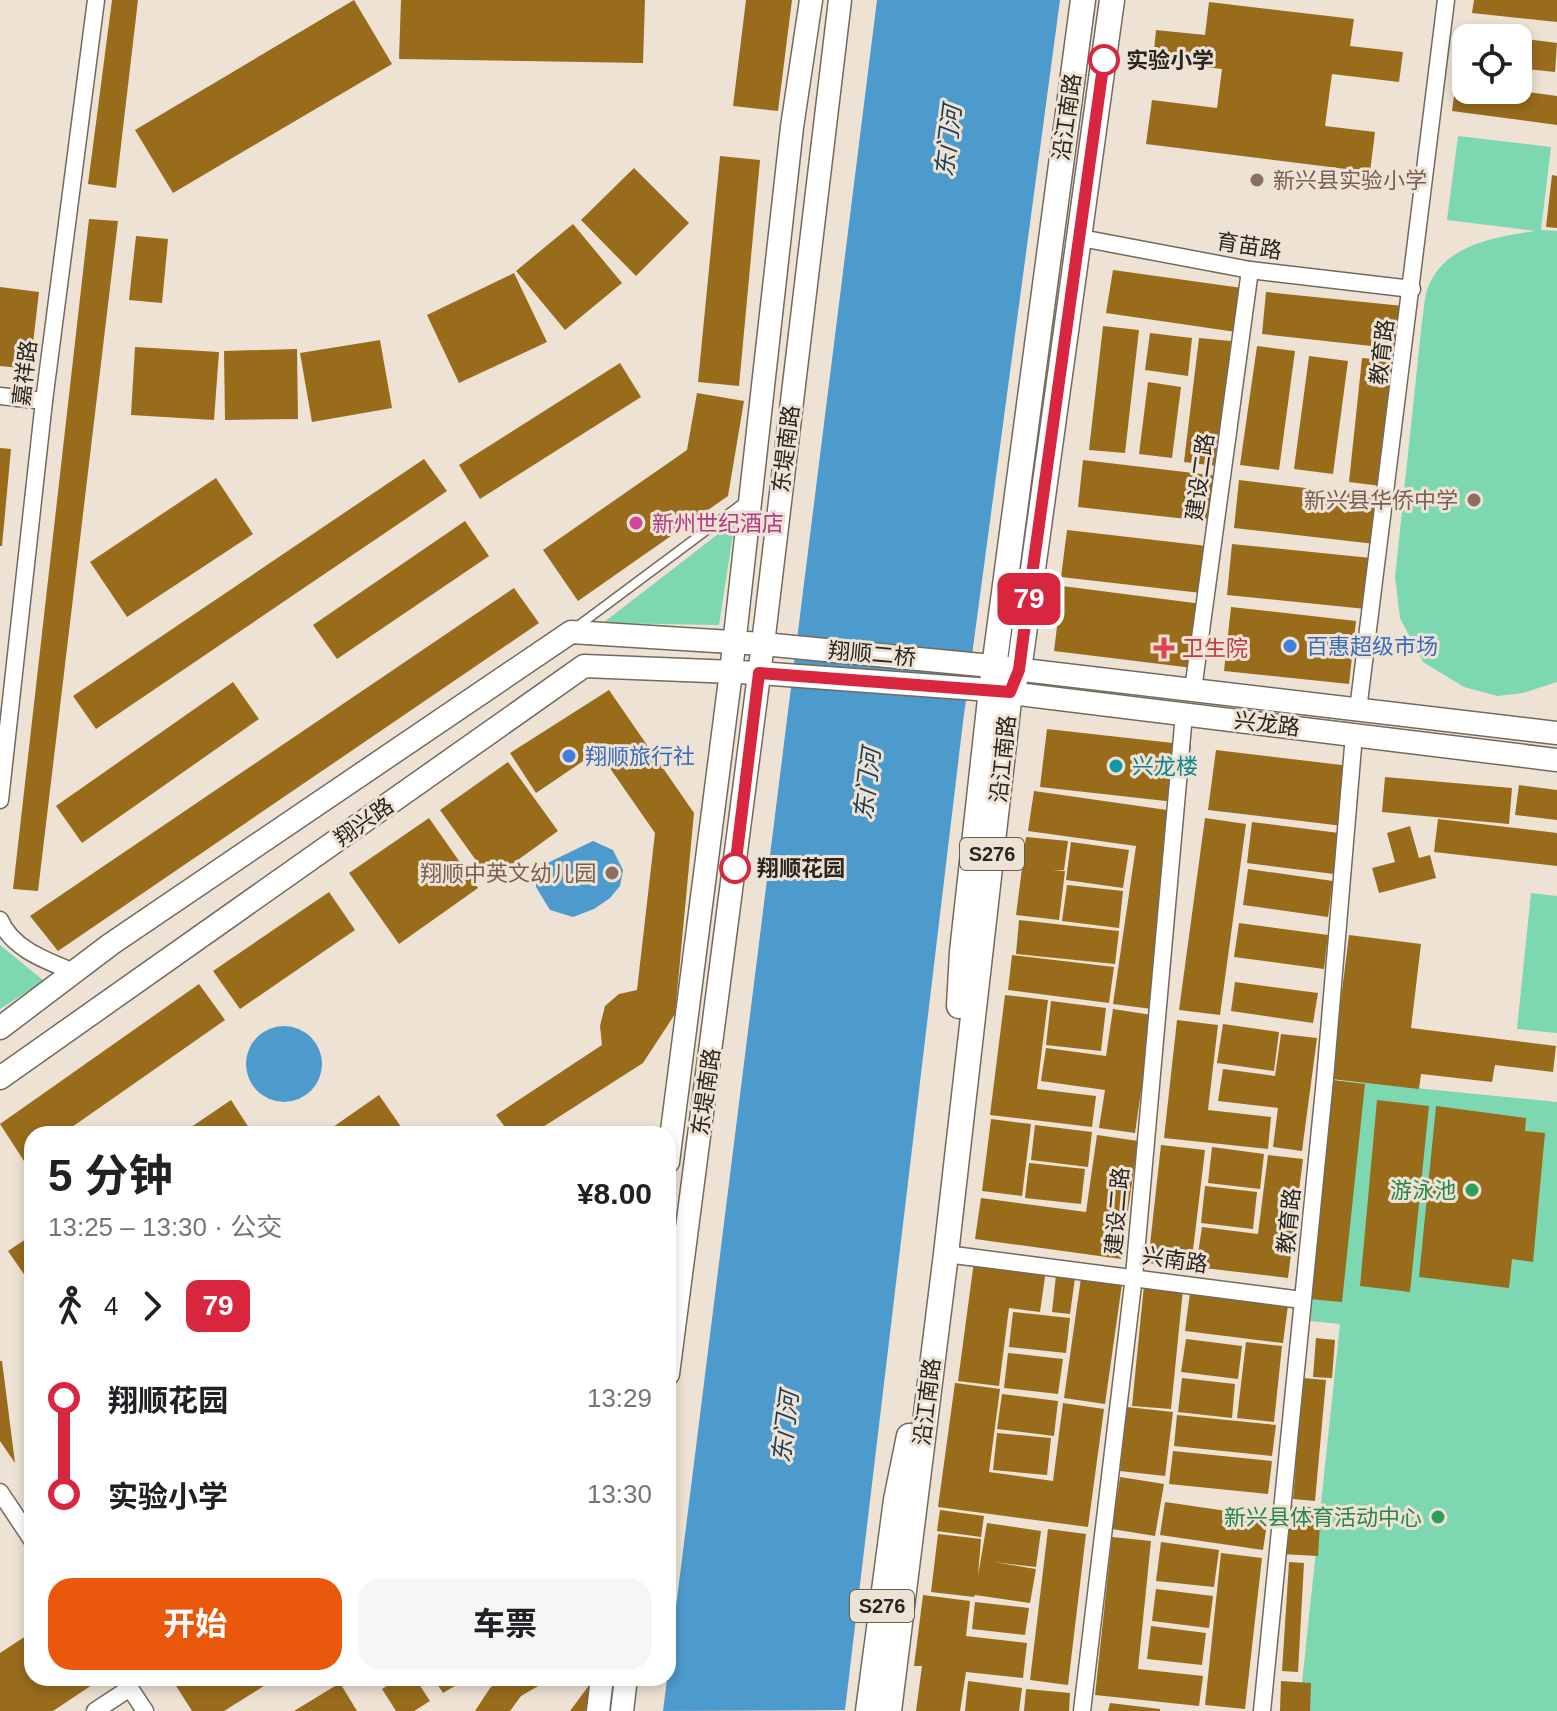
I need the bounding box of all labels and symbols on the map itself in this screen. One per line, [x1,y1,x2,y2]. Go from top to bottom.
marker: 实验小学 [1089,45,1119,75]
place label: 实验小学 [1126,48,1214,73]
street label: 沿江南路 [1048,72,1086,162]
water label: 东门河 [930,100,966,178]
place label: 新兴县实验小学 [1273,168,1427,193]
marker: 新兴县实验小学 [1248,171,1266,189]
street label: 育苗路 [1214,228,1284,264]
street label: 教育路 [1366,318,1398,386]
street label: 嘉祥路 [9,339,41,407]
street label: 东堤南路 [768,404,804,494]
street label: 建设二路 [1181,432,1219,522]
place label: 新兴县华侨中学 [1304,488,1458,513]
marker: 新兴县华侨中学 [1465,491,1483,509]
place label: 新州世纪酒店 [652,511,784,536]
marker: 新州世纪酒店 [627,514,645,532]
line badge: 79 [993,573,1065,625]
place label: 百惠超级市场 [1306,634,1438,659]
place label: 卫生院 [1182,636,1248,661]
marker: 卫生院 [1153,637,1175,659]
marker: 百惠超级市场 [1281,637,1299,655]
street label: 翔顺二桥 [827,638,917,670]
street label: 兴龙路 [1233,708,1301,740]
street label: 沿江南路 [986,714,1020,804]
water label: 东门河 [849,743,885,821]
place label: 翔顺旅行社 [585,744,695,769]
marker: 翔顺旅行社 [560,747,578,765]
place label: 兴龙楼 [1132,754,1198,779]
marker: 兴龙楼 [1107,757,1125,775]
street label: 翔兴路 [330,793,398,851]
road number: S276 [960,838,1024,870]
marker: 翔顺花园 [720,853,750,883]
place label: 翔顺花园 [757,856,845,881]
place label: 翔顺中英文幼儿园 [420,861,596,886]
marker: 翔顺中英文幼儿园 [603,864,621,882]
street label: 东堤南路 [687,1047,725,1137]
street label: 建设二路 [1101,1166,1133,1256]
place label: 游泳池 [1390,1178,1456,1203]
marker: 游泳池 [1463,1181,1481,1199]
street label: 教育路 [1273,1187,1305,1255]
street label: 兴南路 [1141,1243,1209,1277]
street label: 沿江南路 [909,1357,945,1447]
water label: 东门河 [767,1386,803,1464]
place label: 新兴县体育活动中心 [1224,1505,1422,1530]
marker: 新兴县体育活动中心 [1429,1508,1447,1526]
road number: S276 [850,1590,914,1622]

